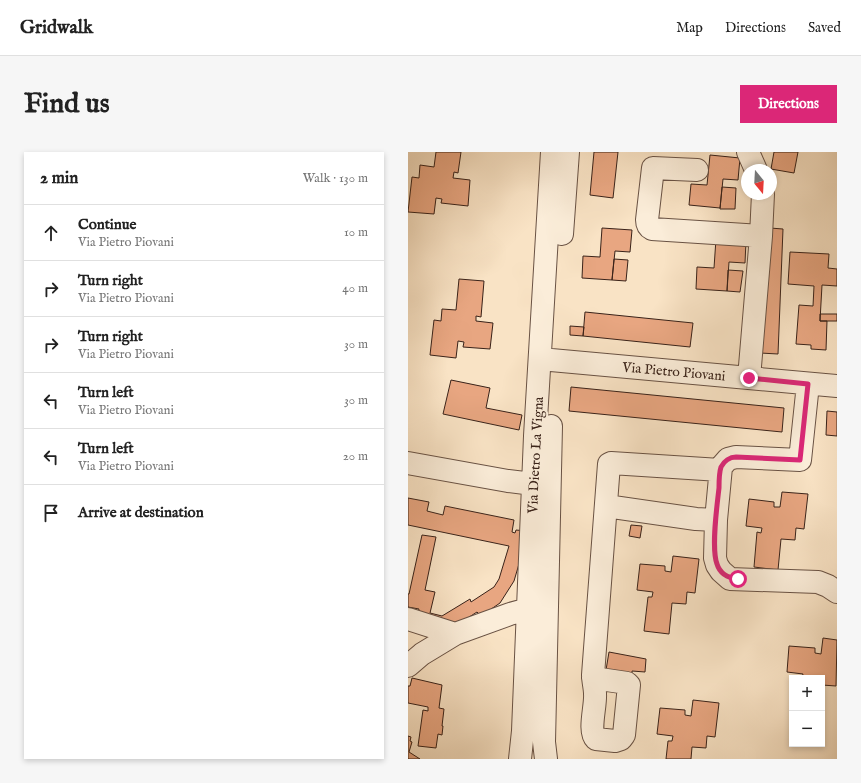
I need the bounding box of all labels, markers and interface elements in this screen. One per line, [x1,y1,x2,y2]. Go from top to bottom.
text: Gridwalk [20,16,93,40]
text: Map [676,19,703,37]
text: Directions [725,19,786,37]
text: Saved [808,19,841,37]
button: Directions [740,85,837,123]
text: Find us [24,87,110,122]
north arrow [741,164,777,200]
text: 2 min [40,168,78,189]
text: Walk · 130 m [303,170,368,187]
text: Continue [78,215,136,234]
icon: ahead [40,222,62,244]
text: 10 m [344,224,368,241]
text: Via Pietro Piovani [78,234,174,251]
text: Turn right [78,271,143,290]
icon: right [40,278,62,300]
text: 40 m [342,280,368,297]
text: Via Pietro Piovani [78,290,174,307]
text: Turn right [78,327,143,346]
icon: right [40,334,62,356]
text: 30 m [344,336,368,353]
text: Via Pietro Piovani [78,346,174,363]
street label: Via Pietro Piovani [621,358,726,385]
route end [740,369,758,387]
text: Turn left [78,383,134,402]
icon: left [40,390,62,412]
text: 30 m [344,392,368,409]
street label: Via Dietro La Vigna [524,395,548,515]
text: Via Pietro Piovani [78,402,174,419]
text: Turn left [78,439,134,458]
icon: left [40,446,62,468]
text: 20 m [343,448,368,465]
text: Via Pietro Piovani [78,458,174,475]
icon: arrive [40,502,62,524]
text: Arrive at destination [78,503,204,522]
route start [729,570,747,588]
map controls [789,675,825,747]
button: + [789,675,825,711]
button: − [789,711,825,747]

